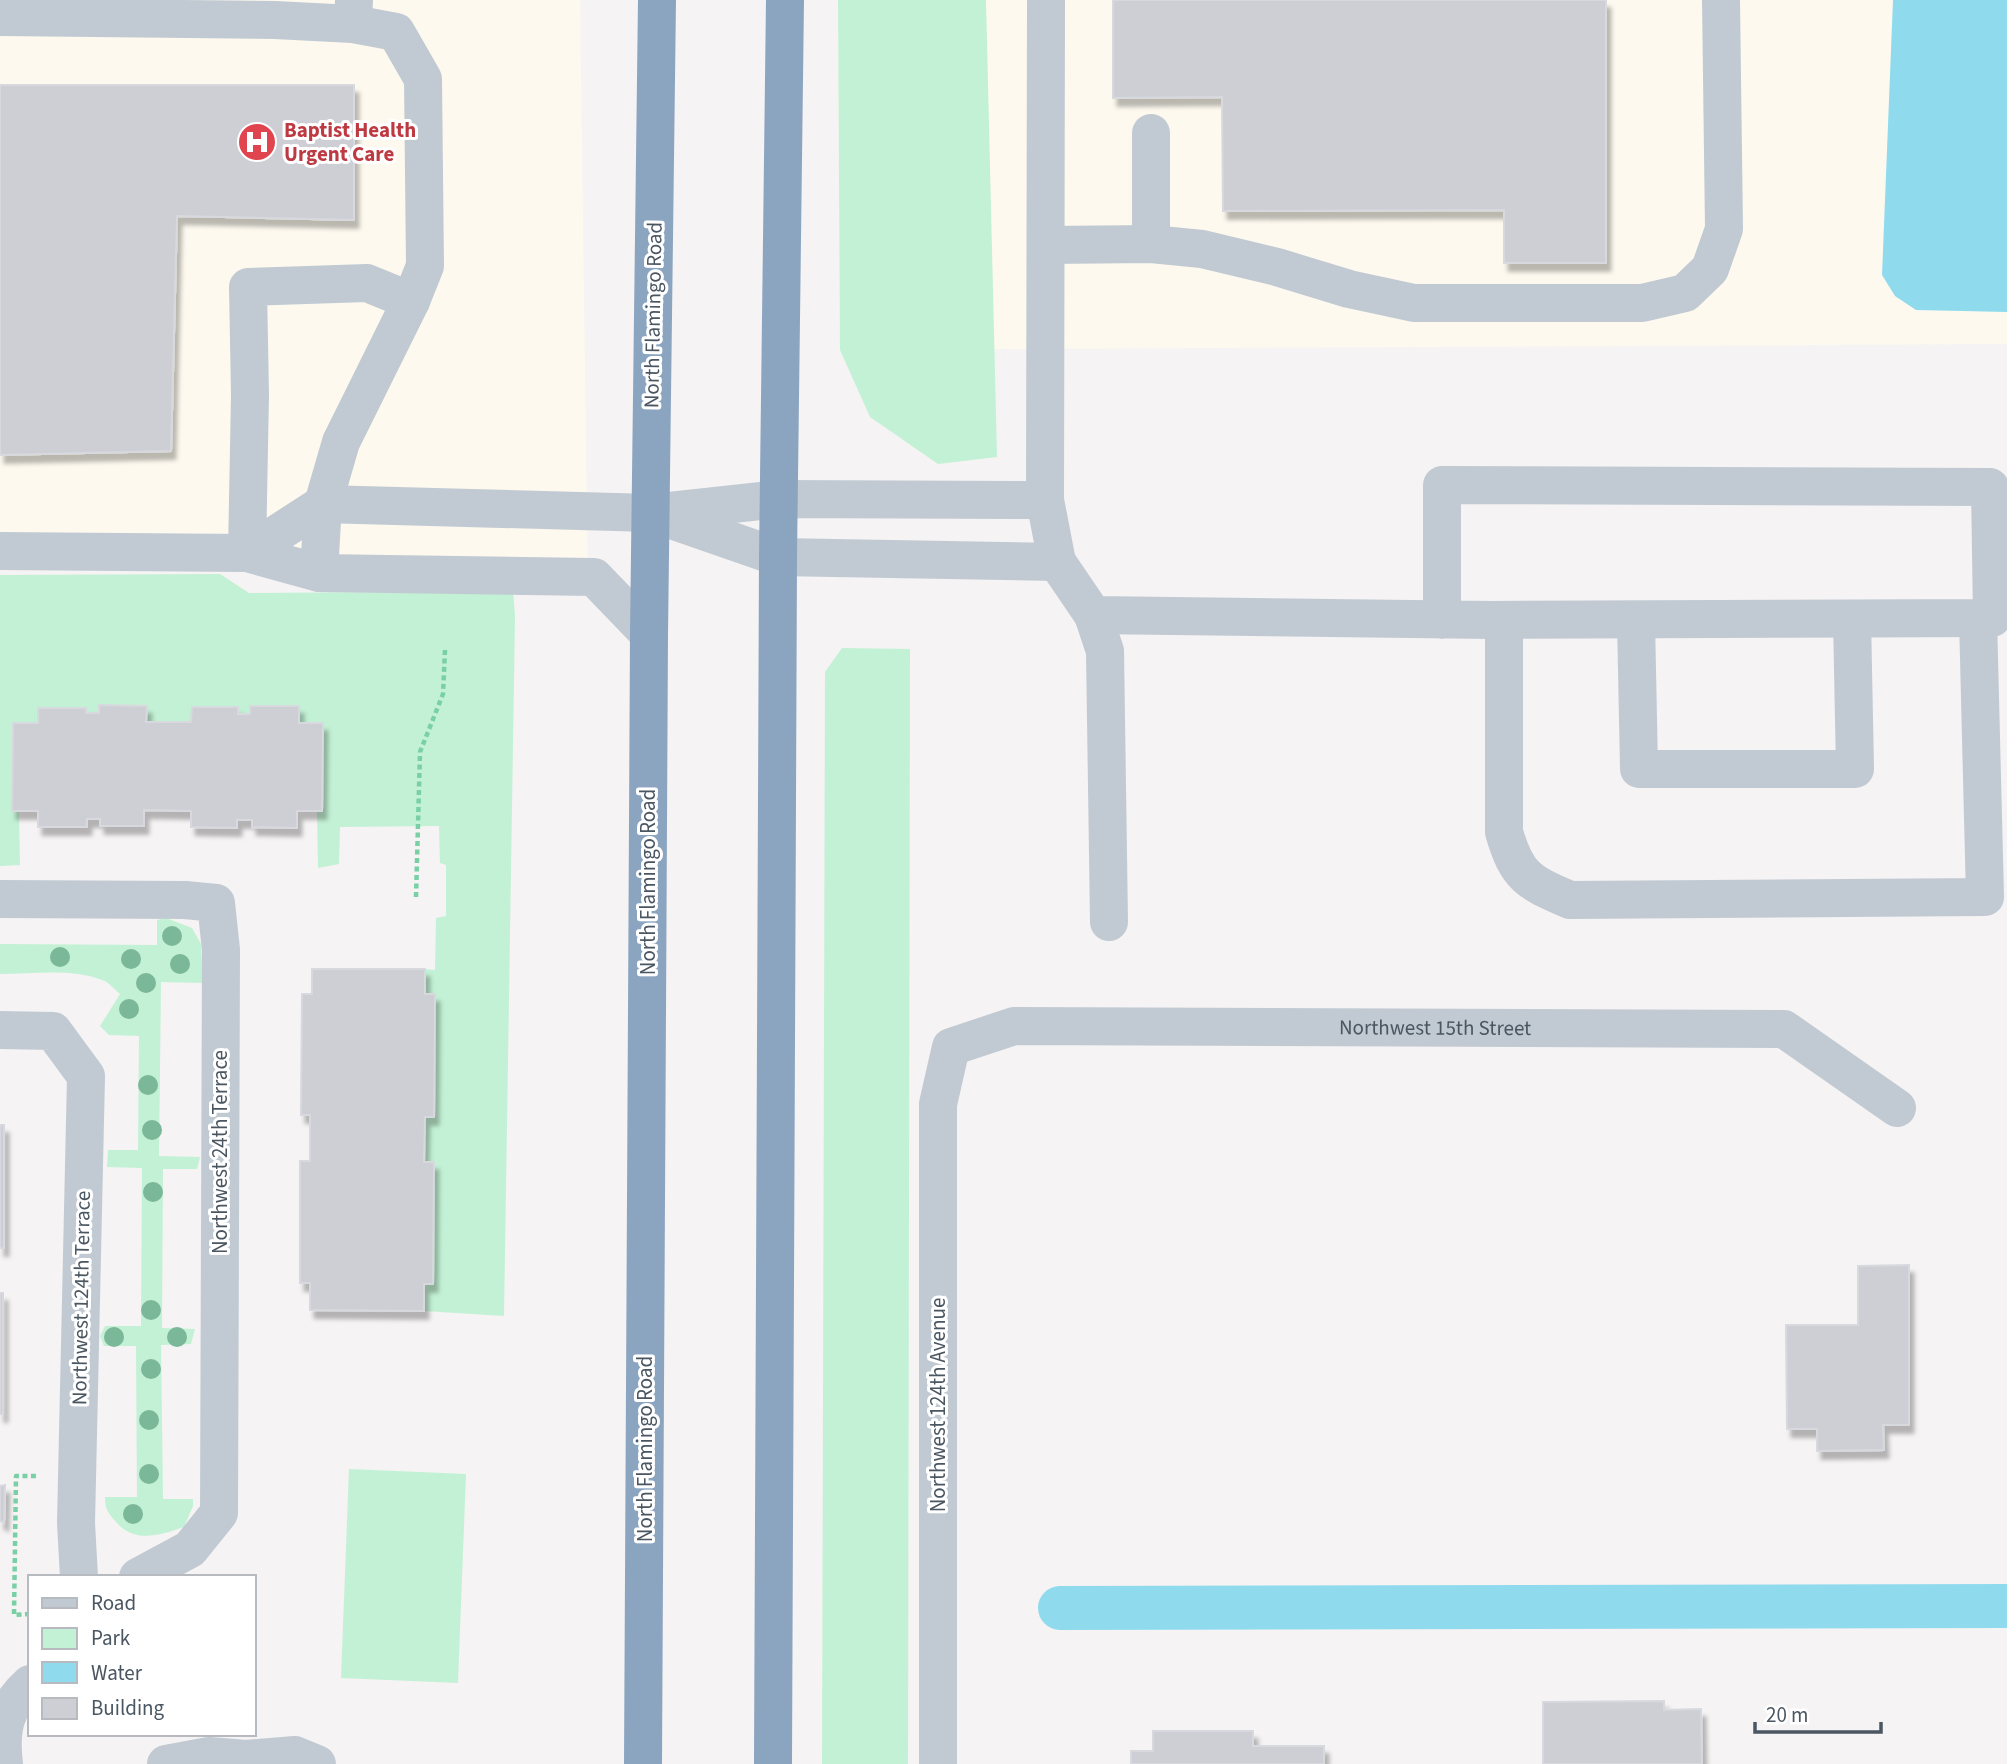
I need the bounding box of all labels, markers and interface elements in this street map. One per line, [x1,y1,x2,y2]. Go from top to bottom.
place label: Baptist Health Urgent Care [284,115,416,169]
hospital icon: Baptist Health Urgent Care [236,121,278,163]
street label: North Flamingo Road [636,222,670,408]
street label: North Flamingo Road [633,789,663,975]
street label: Northwest 15th Street [1339,1012,1531,1043]
street label: Northwest 24th Terrace [205,1050,235,1254]
street label: Northwest 124th Terrace [64,1191,98,1405]
street label: Northwest 124th Avenue [923,1298,953,1512]
street label: North Flamingo Road [630,1356,660,1542]
legend [28,1575,256,1736]
text: Road [91,1588,136,1618]
text: Park [91,1623,131,1653]
text: Water [91,1658,143,1688]
scale bar [1755,1690,1881,1734]
text: Building [91,1693,165,1723]
text: 20 m [1766,1700,1808,1730]

